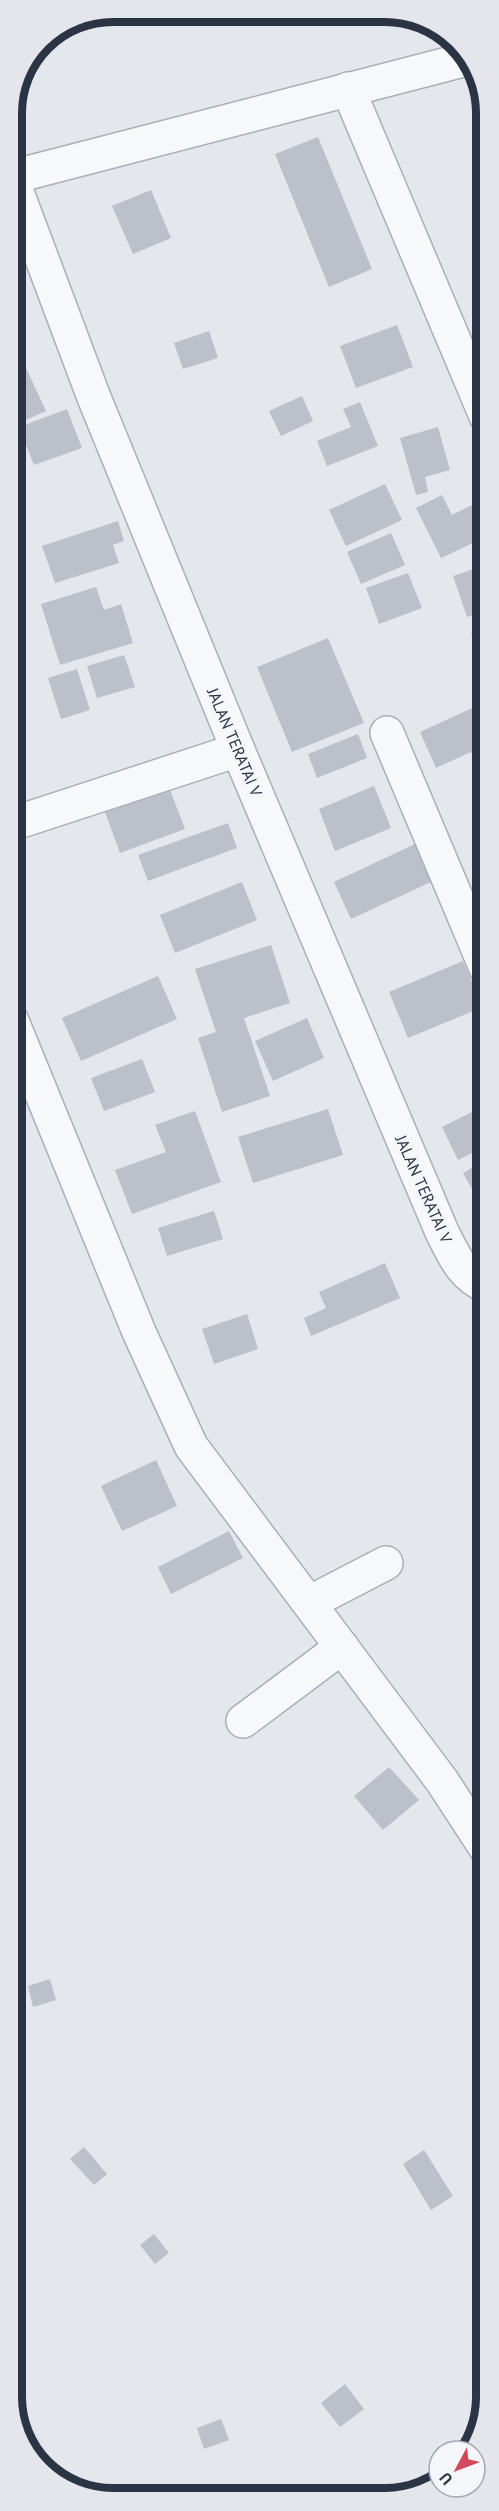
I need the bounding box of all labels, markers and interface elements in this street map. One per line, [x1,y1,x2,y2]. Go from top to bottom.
street label: JALAN TERATAI V [203,684,267,800]
street label: JALAN TERATAI V [391,1131,457,1247]
north arrow [427,2439,487,2499]
text: U [435,2468,457,2489]

